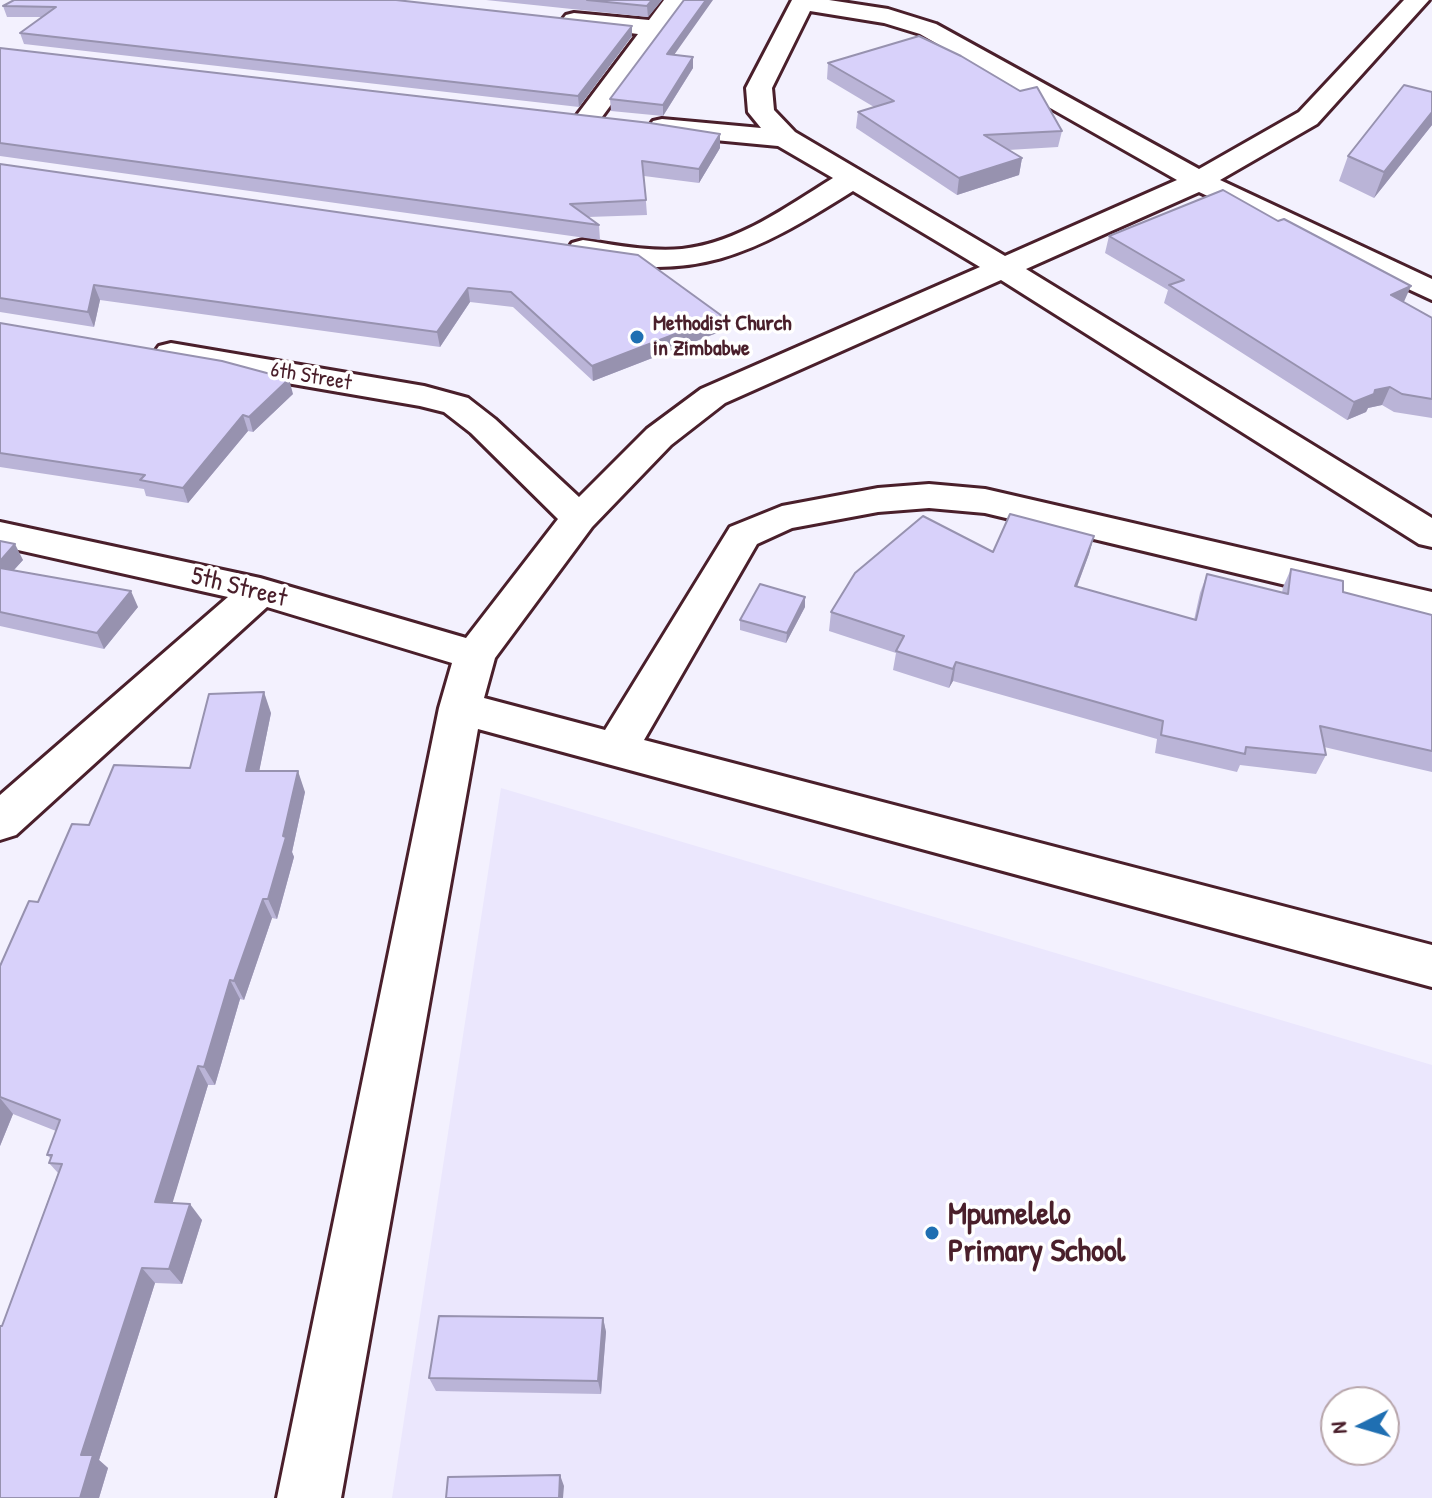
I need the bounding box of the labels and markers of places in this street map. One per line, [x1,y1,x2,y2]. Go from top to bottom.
place label: Methodist Church in Zimbabwe [653,311,791,362]
marker: Methodist Church in Zimbabwe [628,328,646,346]
place label: Mpumelelo Primary School [948,1196,1125,1271]
marker: Mpumelelo Primary School [923,1224,941,1242]

